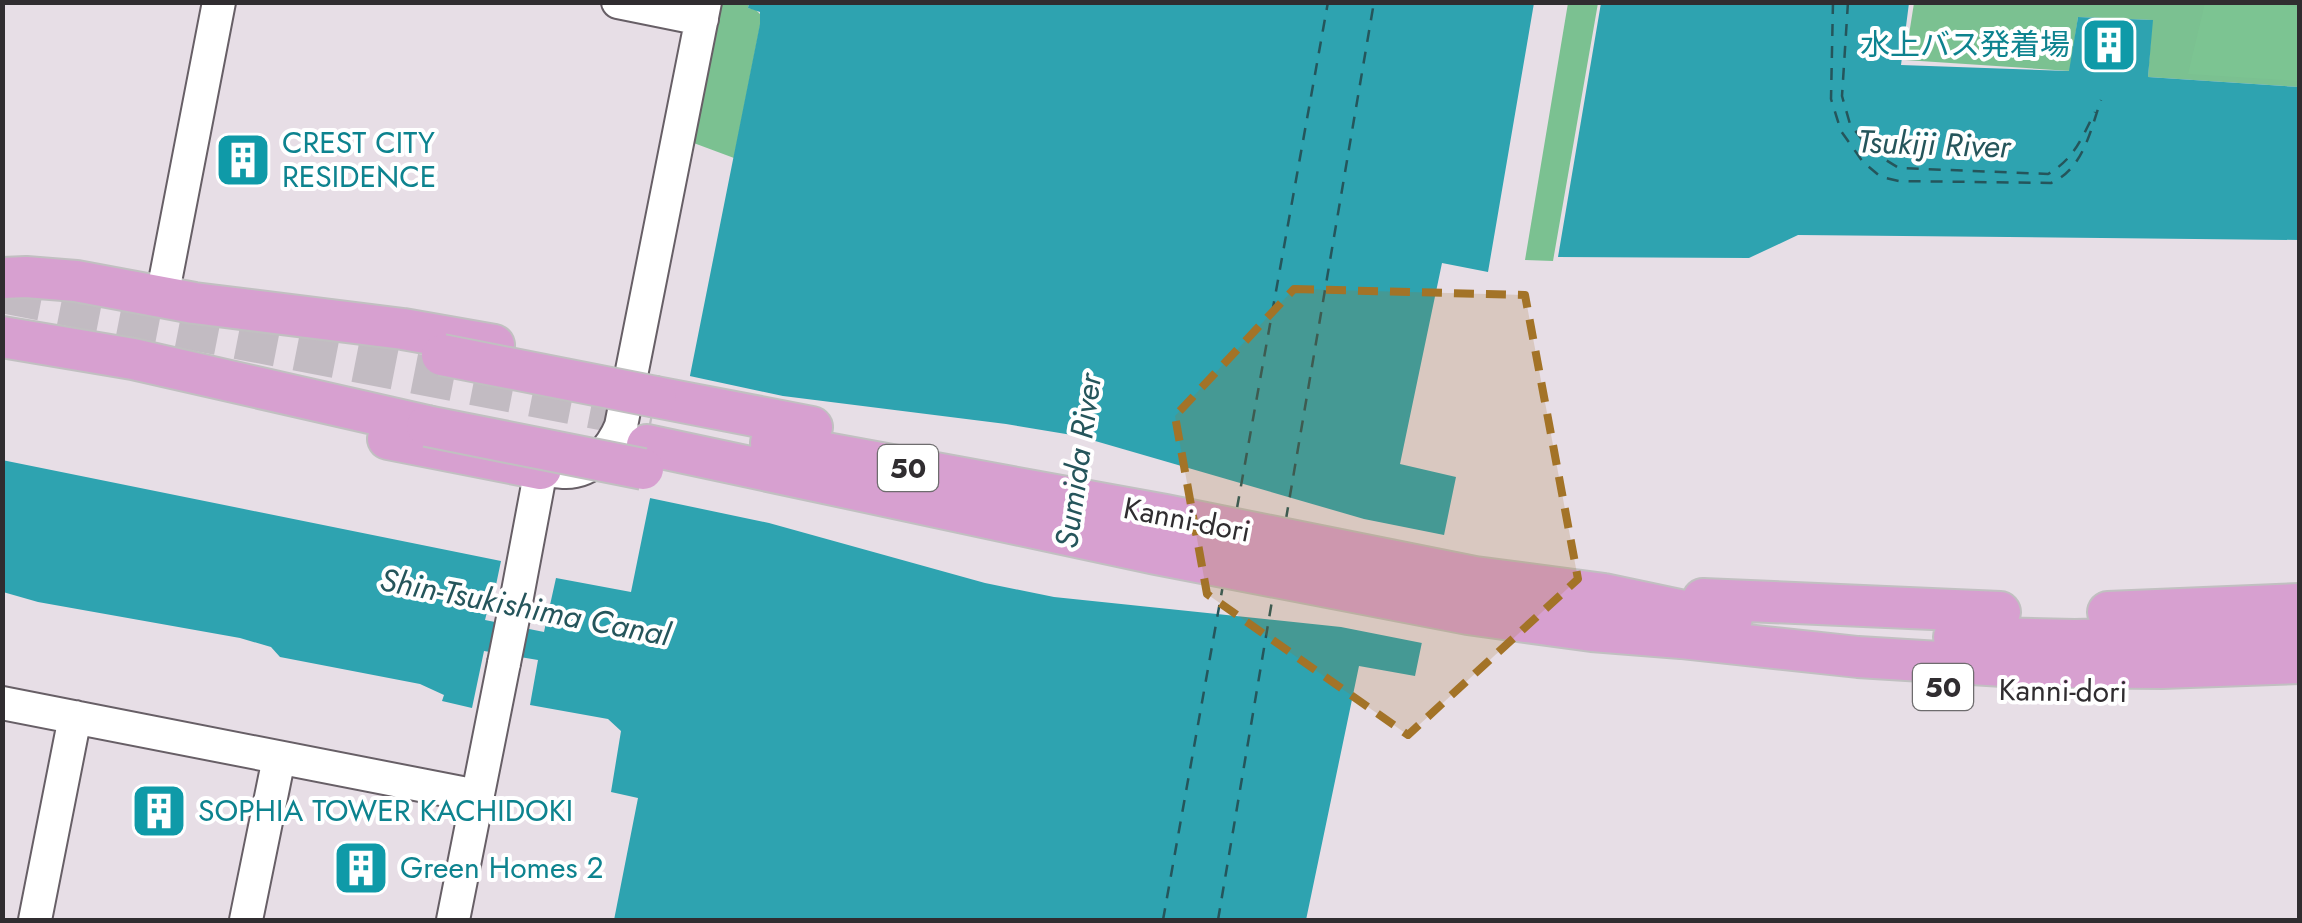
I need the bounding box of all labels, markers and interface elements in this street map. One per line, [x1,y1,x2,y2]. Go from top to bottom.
building icon: 水上バス発着場 [2079,15,2139,75]
place label: 水上バス発着場 [1860,23,2070,66]
water label: Tsukiji River [1857,118,2013,170]
place label: CREST CITY RESIDENCE [282,121,436,198]
building icon: CREST CITY RESIDENCE [213,130,273,190]
water label: Sumida River [1043,368,1113,551]
road number: 50 [878,445,938,491]
street label: Kanni-dori [1120,486,1254,553]
water label: Shin-Tsukishima Canal [376,556,676,658]
road number: 50 [1913,664,1973,710]
street label: Kanni-dori [1998,668,2128,713]
building icon: SOPHIA TOWER KACHIDOKI [129,781,189,841]
place label: SOPHIA TOWER KACHIDOKI [198,789,573,832]
building icon: Green Homes 2 [331,838,391,898]
place label: Green Homes 2 [400,846,604,889]

